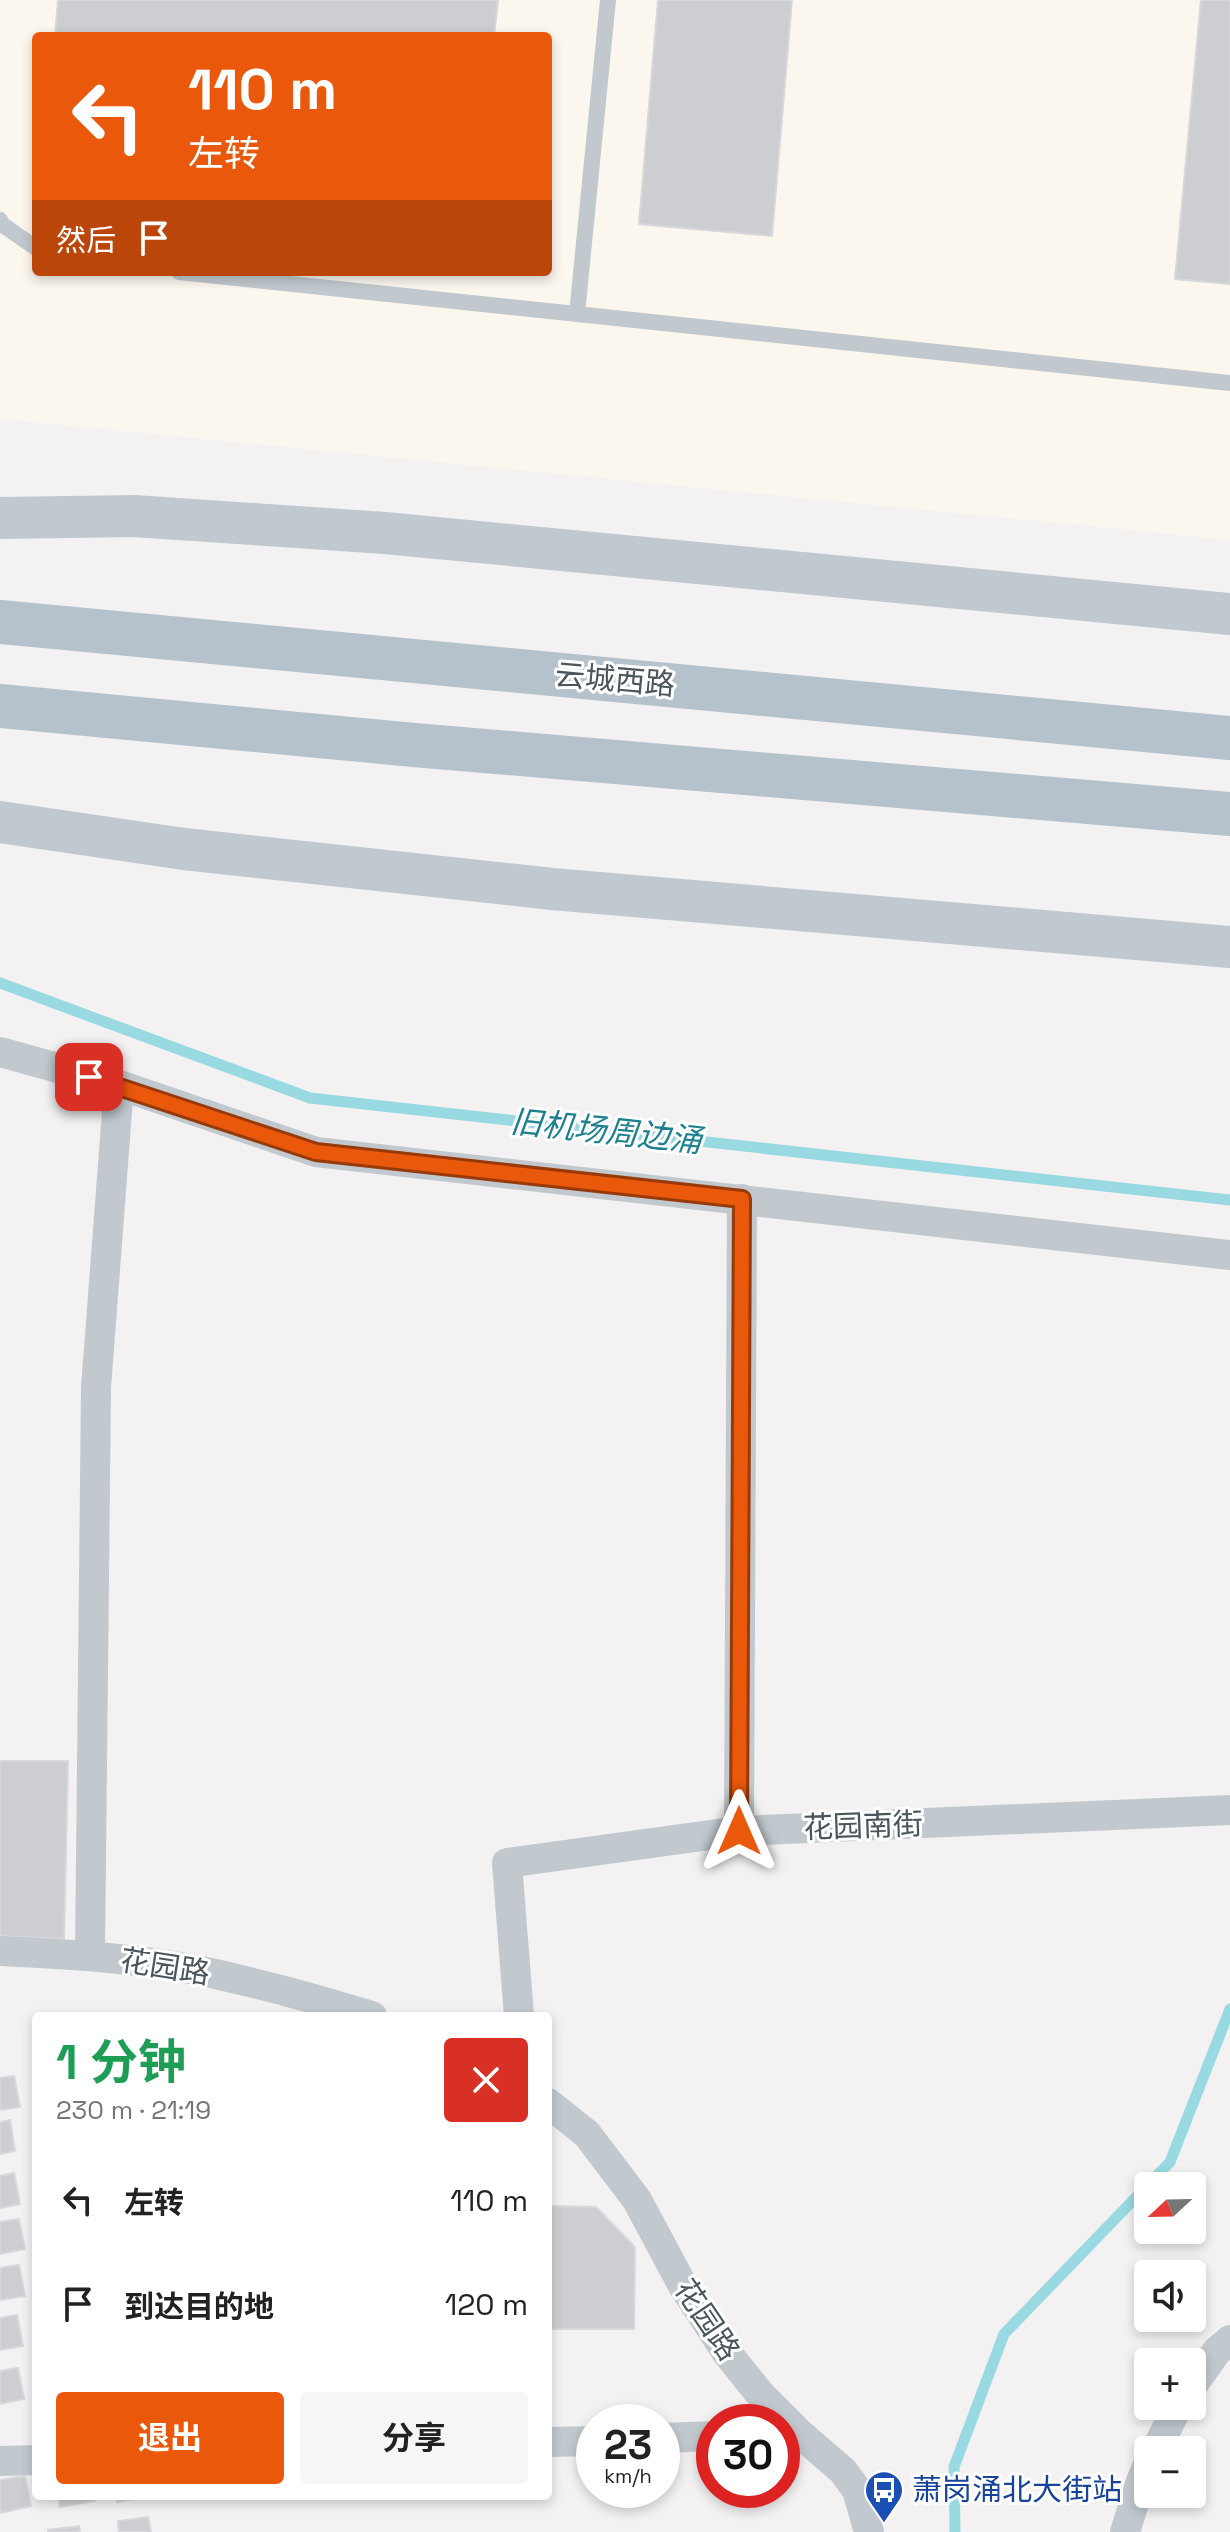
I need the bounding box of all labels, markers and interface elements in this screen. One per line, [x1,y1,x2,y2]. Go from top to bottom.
text: 110 m [188,54,337,125]
icon: left [56,64,160,168]
text: 左转 [188,131,260,177]
icon: arrive [132,216,176,260]
text: 然后 [56,221,116,260]
street label: 云城西路 [554,655,677,704]
pin [55,1043,123,1111]
icon: arrive [67,1055,111,1099]
water label: 旧机场周边涌 [508,1101,707,1161]
position arrow [697,1789,781,1873]
street label: 花园南街 [802,1804,924,1847]
street label: 花园路 [118,1940,213,1993]
text: 1 分钟 [56,2032,186,2093]
button: close [444,2038,528,2122]
text: 230 m · 21:19 [56,2093,211,2127]
north arrow [1134,2172,1206,2244]
map controls [1134,2172,1206,2508]
icon: left [56,2178,100,2222]
text: 110 m [450,2181,528,2220]
text: 左转 [124,2183,184,2222]
button: sound [1134,2260,1206,2332]
street label: 花园路 [666,2272,749,2368]
icon: arrive [56,2282,100,2326]
text: 120 m [445,2285,528,2324]
text: 到达目的地 [124,2287,274,2326]
button: + [1134,2348,1206,2420]
button: 退出 [56,2392,284,2484]
button: 分享 [300,2392,528,2484]
speed limit sign: 30 [696,2404,800,2508]
text: 23 [604,2420,652,2471]
button: − [1134,2436,1206,2508]
text: km/h [604,2463,652,2489]
bus stop icon: 萧岗涌北大街站 [863,2469,905,2524]
place label: 萧岗涌北大街站 [912,2470,1122,2509]

